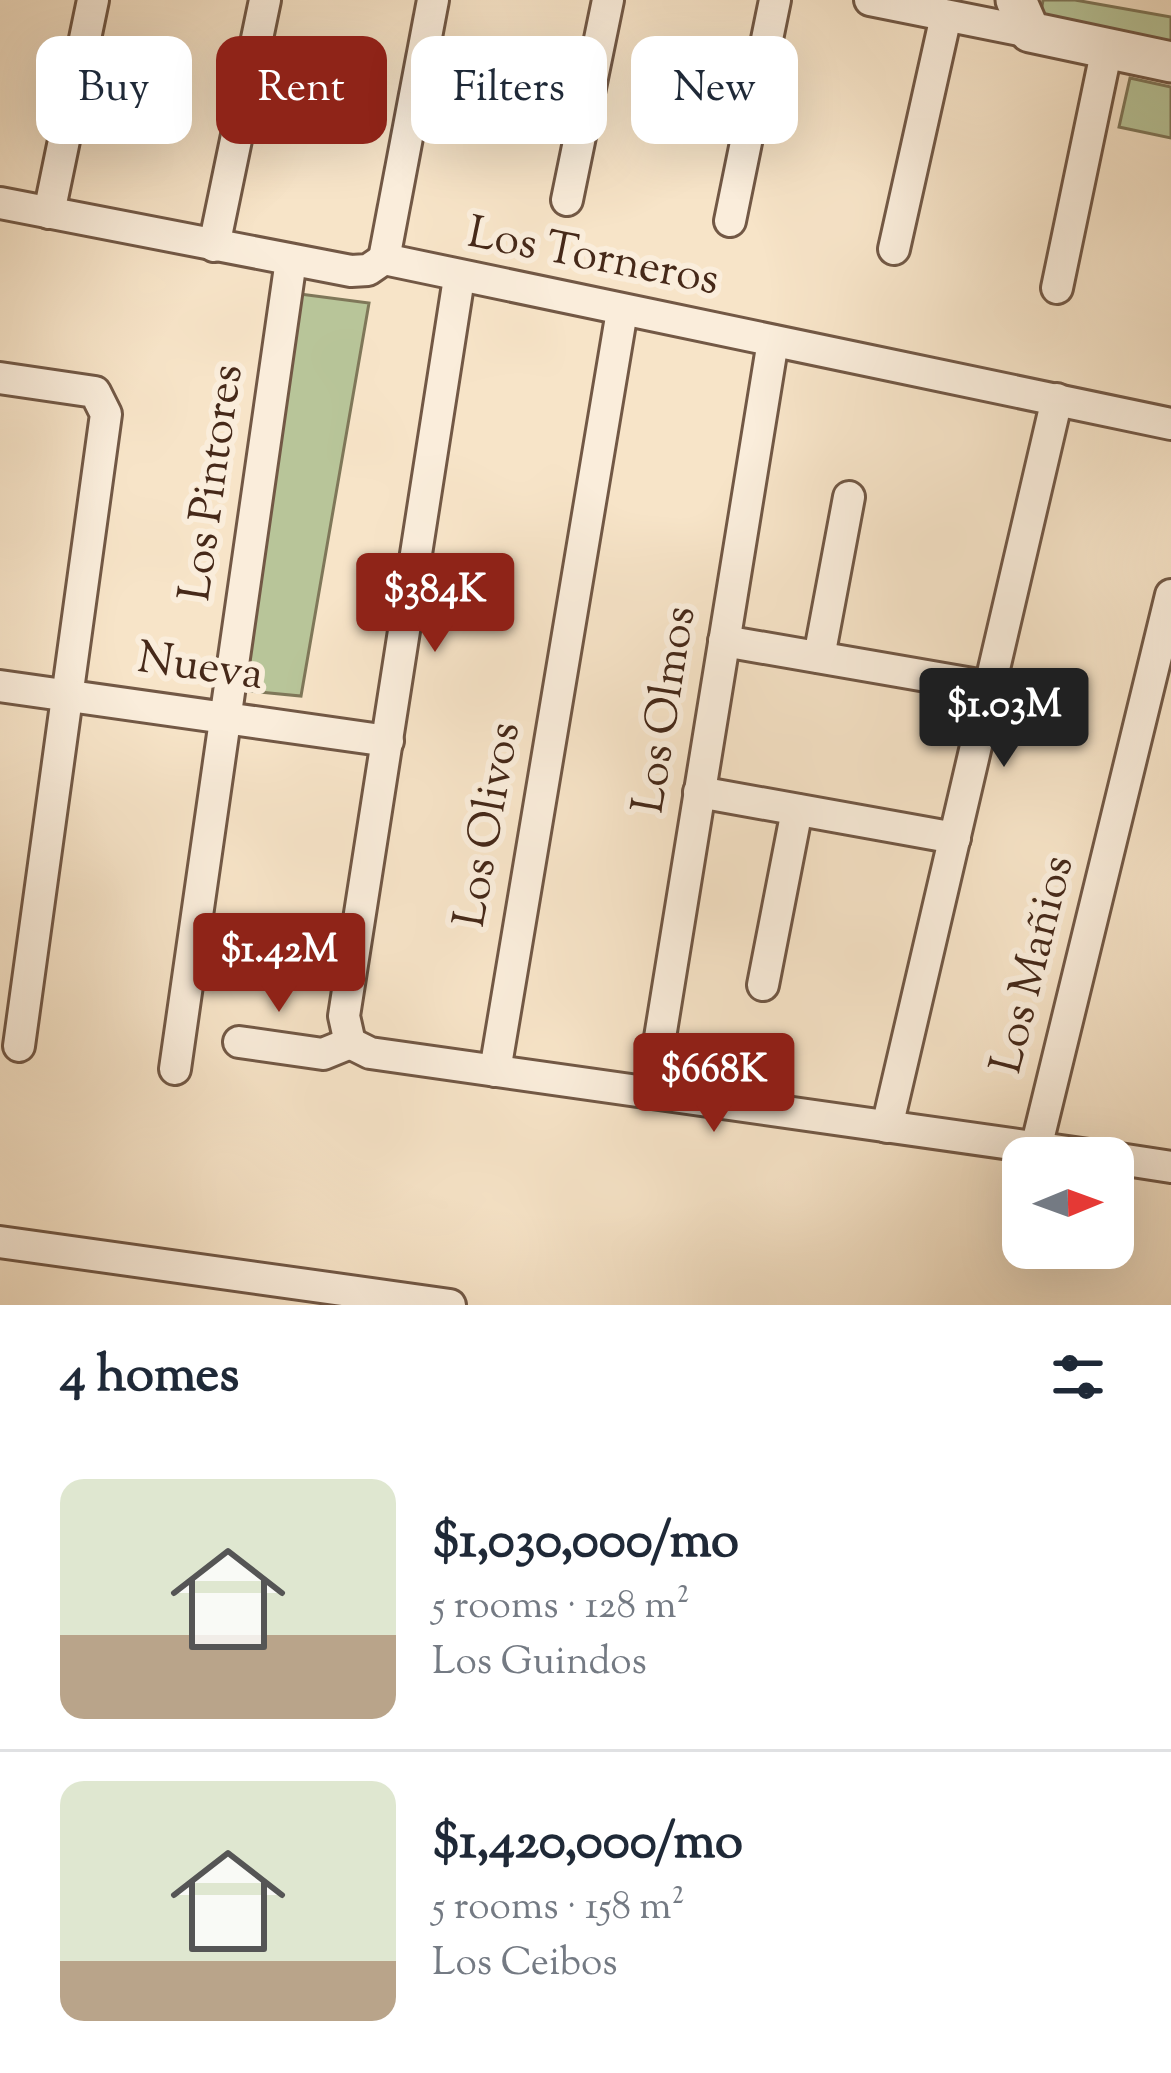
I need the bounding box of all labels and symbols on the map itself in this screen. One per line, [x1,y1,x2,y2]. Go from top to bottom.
street label: Los Torneros [462,203,724,315]
street label: Los Pintores [165,361,263,605]
pin: $384K [351,553,519,655]
street label: Los Olmos [619,602,715,818]
street label: Nueva [133,628,267,710]
pin: $1.03M [906,668,1102,770]
street label: Los Olivos [440,717,540,933]
street label: Los Mañios [977,849,1093,1081]
pin: $1.42M [181,913,377,1015]
pin: $668K [630,1033,798,1135]
north arrow [1002,1137,1134,1269]

